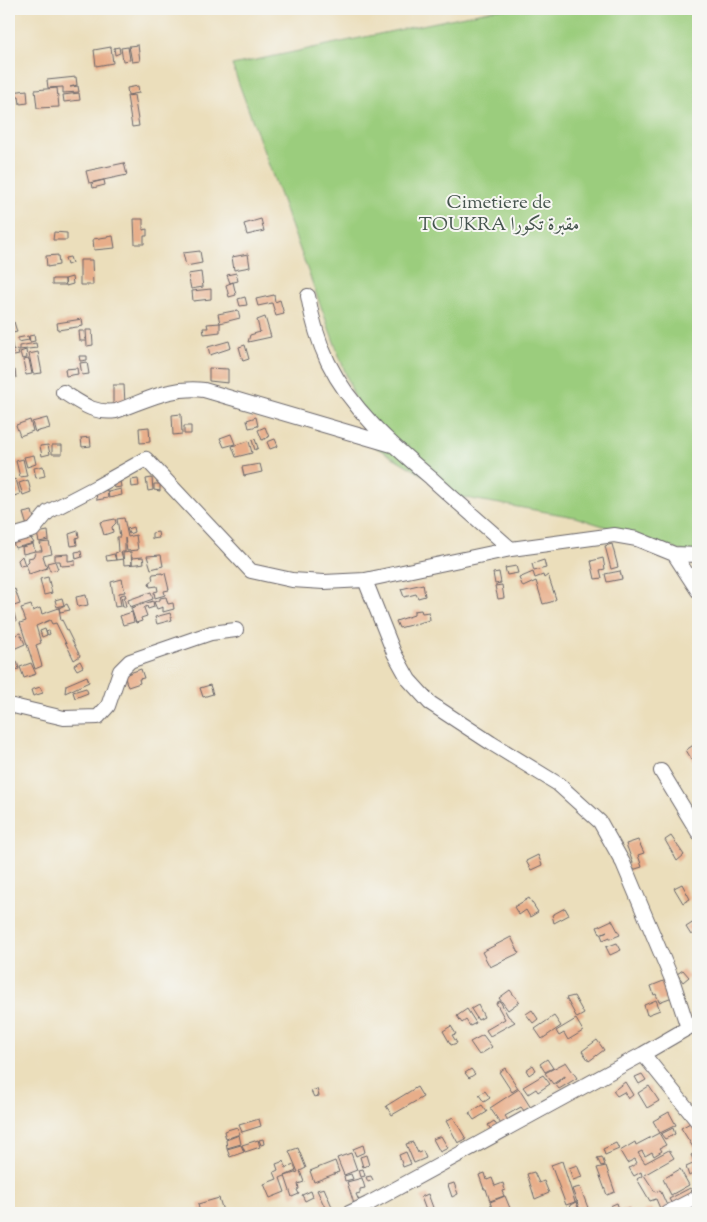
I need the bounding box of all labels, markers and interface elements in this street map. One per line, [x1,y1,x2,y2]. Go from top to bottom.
park label: Cimetiere de TOUKRA مقبرة تكورا [418,190,580,239]

